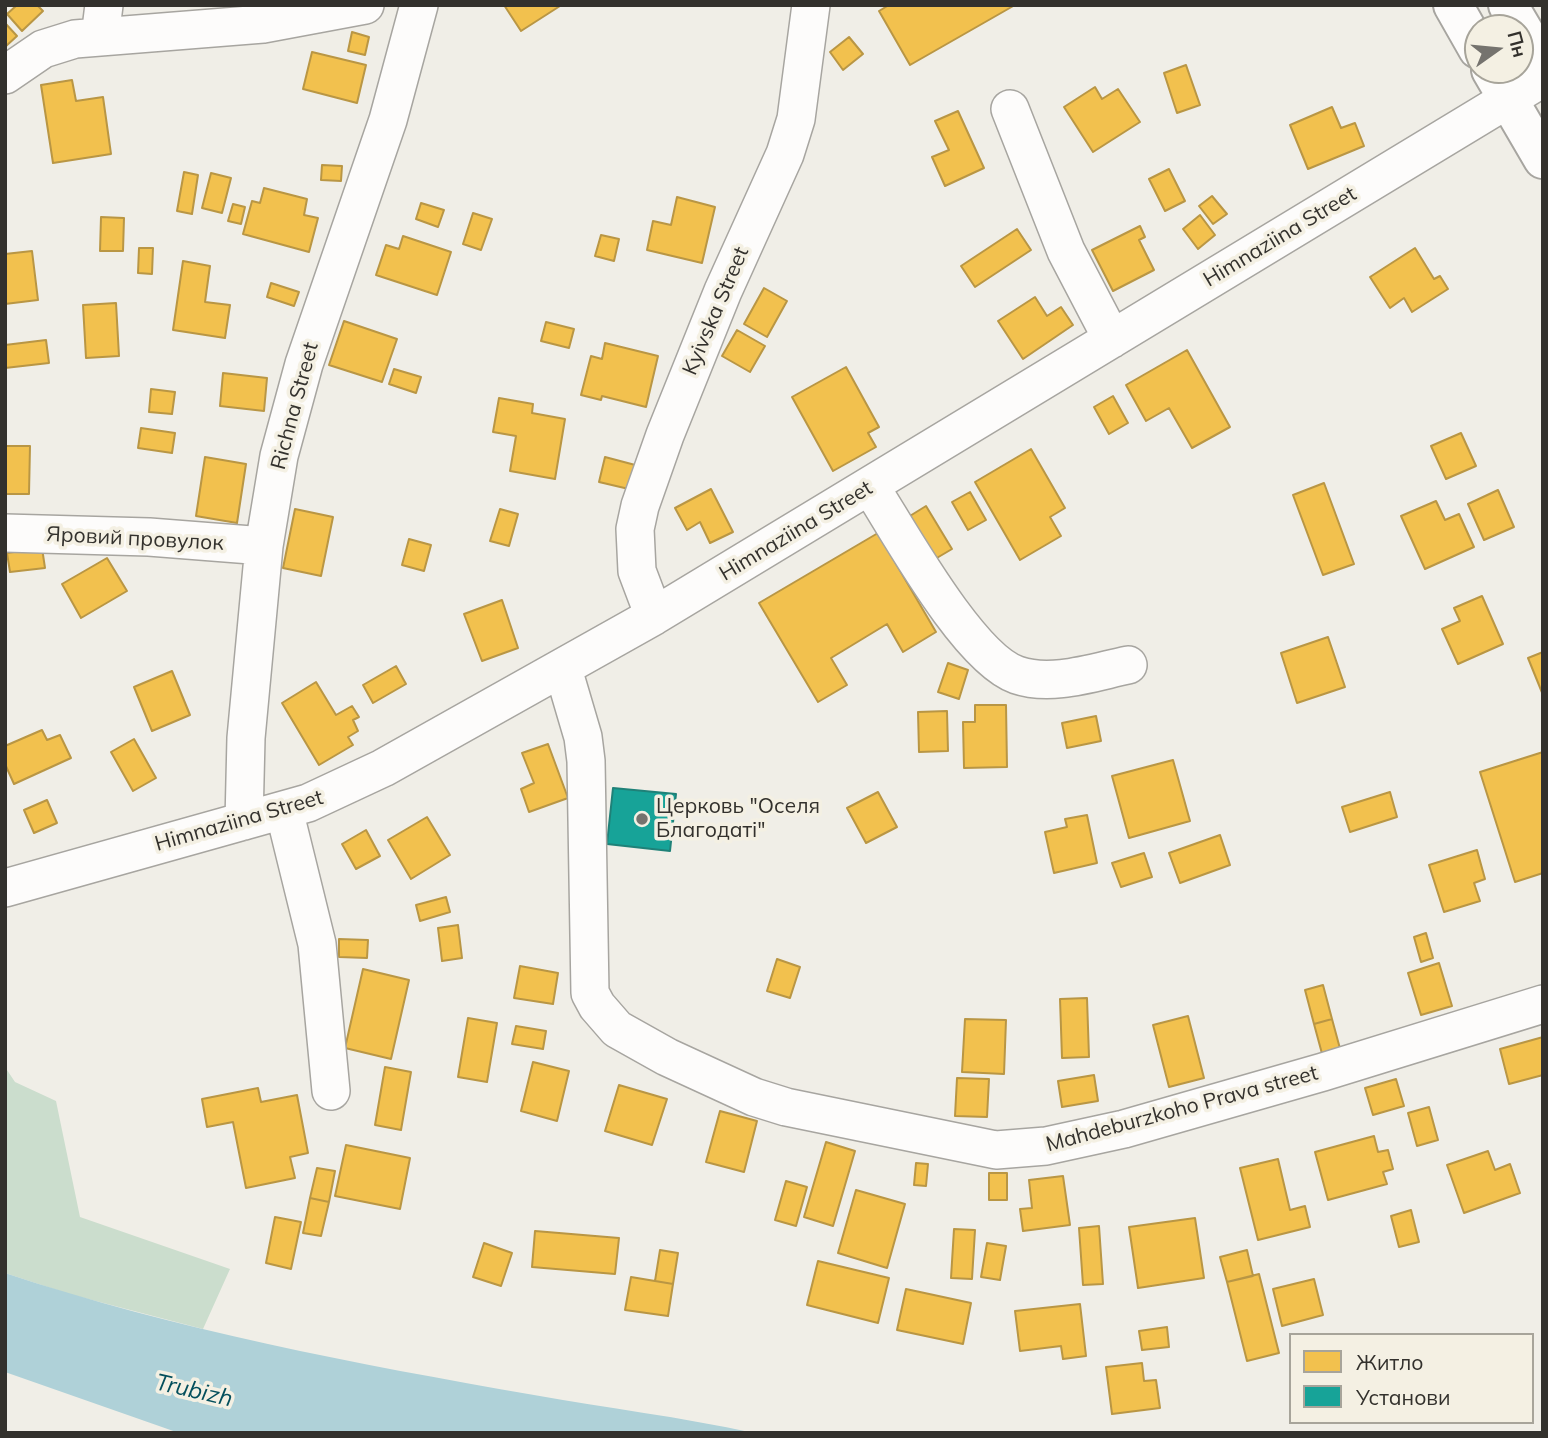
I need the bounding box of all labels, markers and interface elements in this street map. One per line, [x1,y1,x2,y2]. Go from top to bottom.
north arrow [1464,14,1534,84]
text: Пн [1502,28,1532,60]
street label: Himnaziina Street [1199,181,1361,293]
street label: Kyivska Street [678,243,754,379]
street label: Richna Street [266,340,324,472]
street label: Himnaziina Street [715,475,877,587]
street label: Яровий провулок [46,522,224,556]
street label: Himnaziina Street [152,785,326,857]
place label: Церковь "Оселя Благодаті" [656,794,820,844]
marker: Церковь "Оселя Благодаті" [634,811,650,827]
street label: Mahdeburzkoho Prava street [1043,1061,1321,1157]
legend [1289,1333,1534,1424]
text: Житло [1356,1349,1423,1375]
water label: Trubizh [153,1369,235,1413]
text: Установи [1356,1384,1451,1410]

